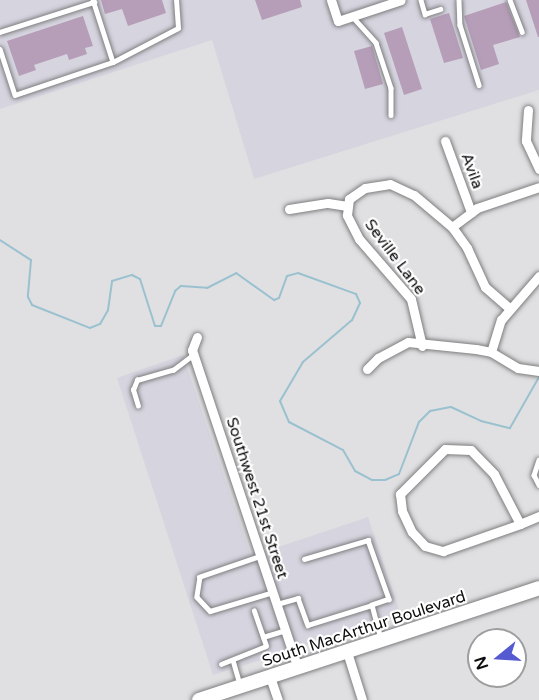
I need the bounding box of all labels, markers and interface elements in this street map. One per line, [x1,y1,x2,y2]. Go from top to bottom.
street label: Avila [457,150,487,192]
street label: Seville Lane [360,215,430,299]
street label: Southwest 21st Street [222,415,292,581]
street label: South MacArthur Boulevard [260,587,468,671]
north arrow [467,628,527,688]
text: N [470,654,493,672]

